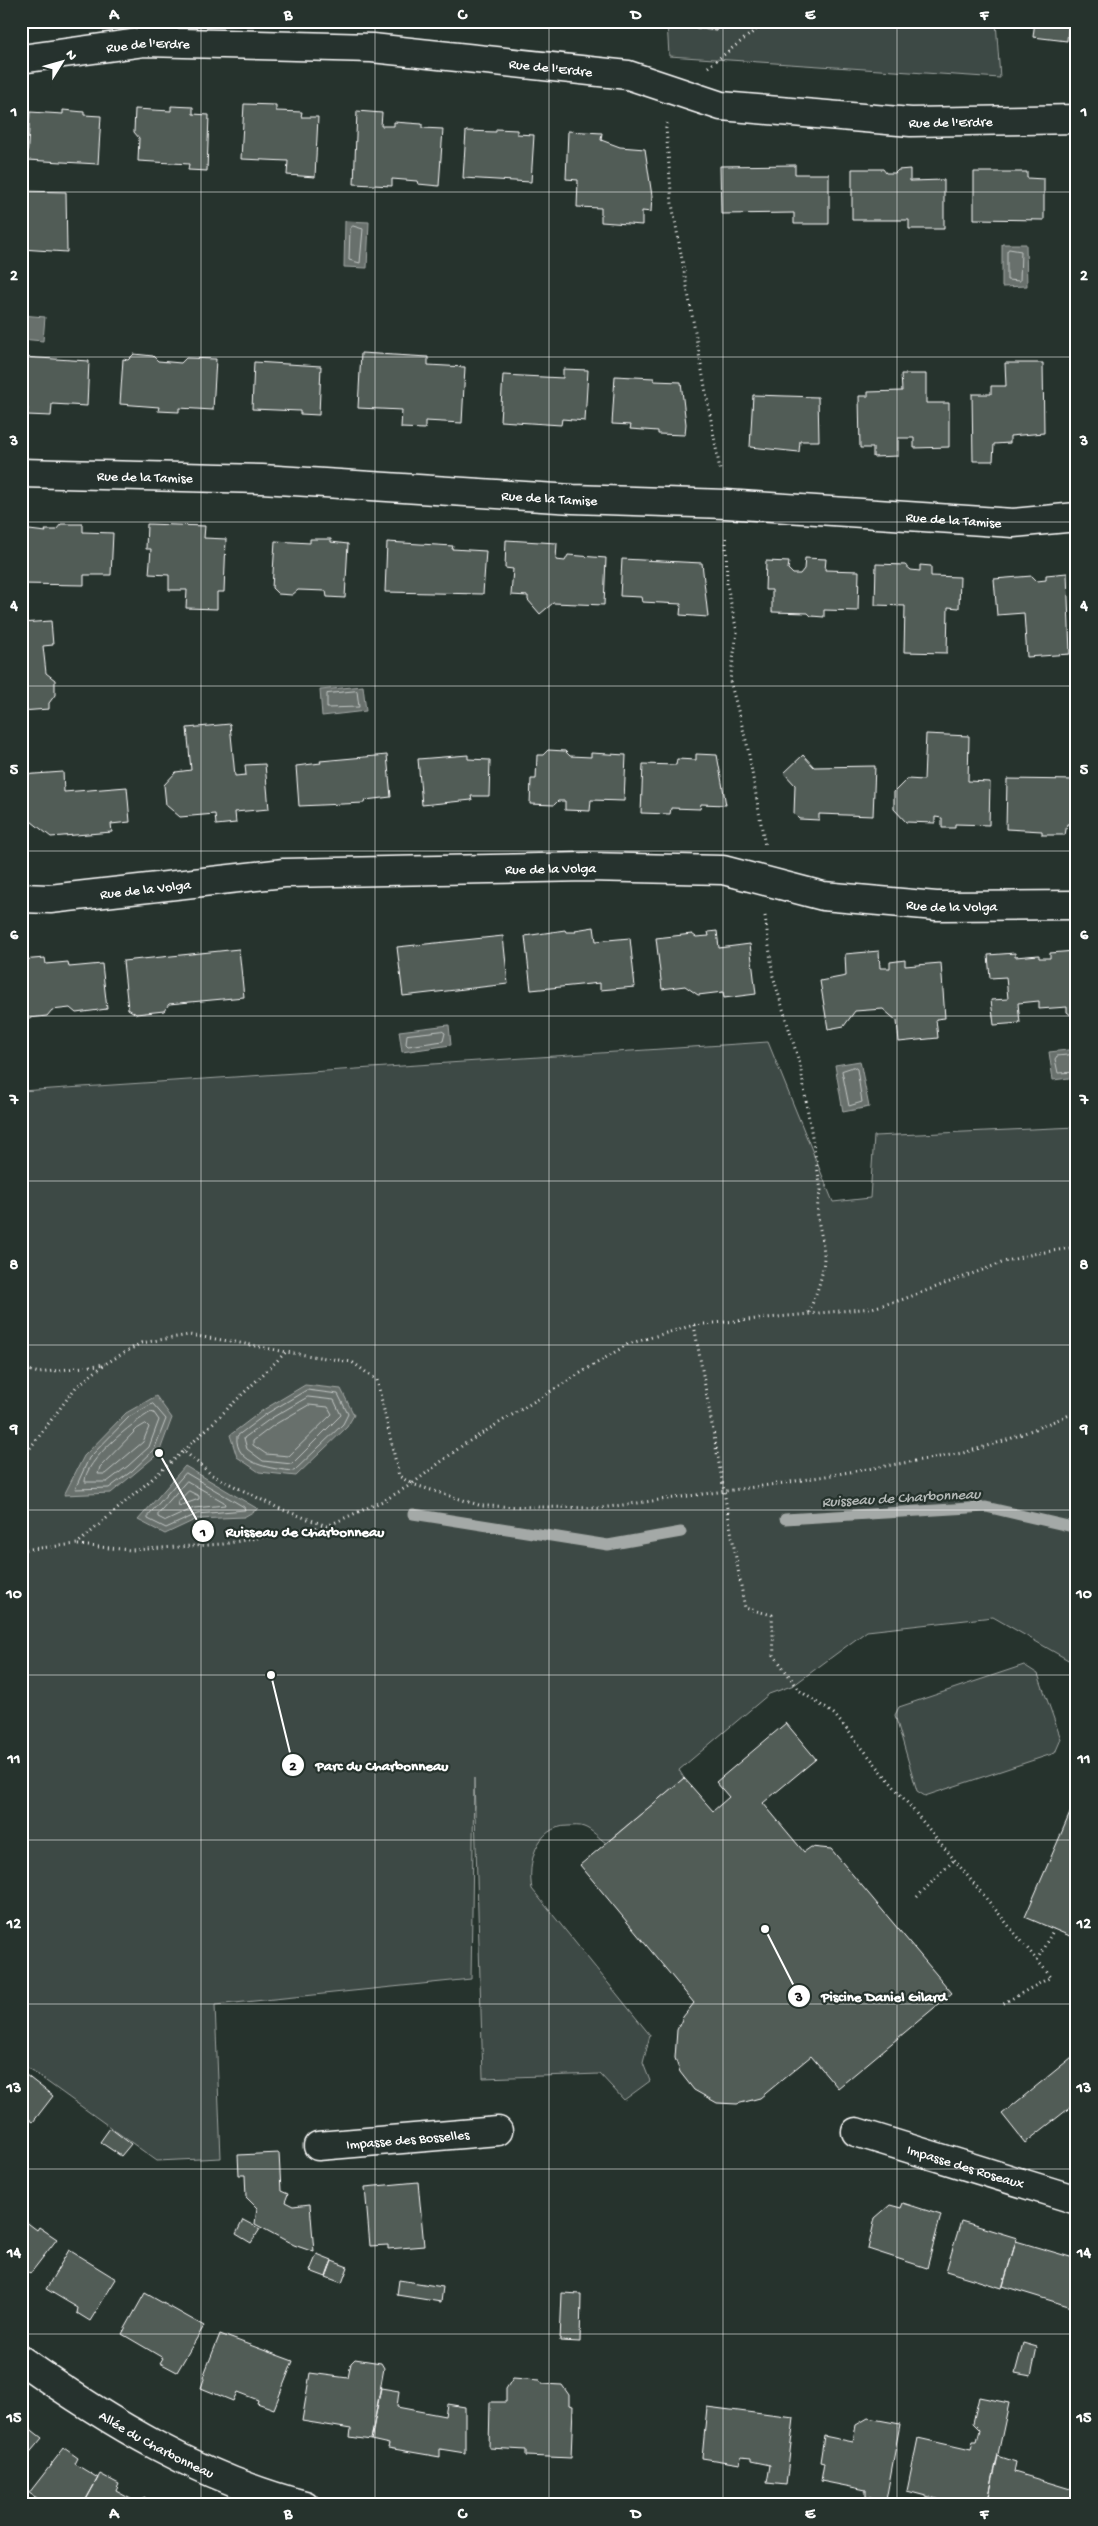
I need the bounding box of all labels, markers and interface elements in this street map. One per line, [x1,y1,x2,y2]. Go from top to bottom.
text: A [108,7,120,26]
text: B [283,7,293,26]
text: C [457,7,468,26]
text: D [629,7,642,26]
text: E [805,7,816,26]
text: F [979,7,990,26]
street label: Rue de l'Erdre [105,36,191,58]
north arrow [38,38,88,88]
text: N [61,47,80,64]
street label: Rue de l'Erdre [508,56,594,82]
text: 1 [10,104,17,123]
text: 1 [1080,104,1087,123]
street label: Rue de l'Erdre [909,115,994,133]
text: 2 [10,268,18,287]
text: 2 [1080,268,1088,287]
text: 3 [9,433,18,452]
text: 3 [1079,433,1088,452]
street label: Rue de la Tamise [97,469,194,488]
street label: Rue de la Tamise [501,488,598,511]
street label: Rue de la Tamise [905,510,1003,533]
text: 4 [9,598,18,617]
text: 4 [1079,598,1088,617]
text: 5 [10,762,19,781]
text: 5 [1080,762,1089,781]
street label: Rue de la Volga [505,861,598,880]
street label: Rue de la Volga [99,877,193,904]
street label: Rue de la Volga [905,897,999,917]
text: 6 [10,927,19,946]
text: 6 [1080,927,1089,946]
text: 7 [9,1092,19,1111]
text: 7 [1079,1092,1089,1111]
text: 8 [10,1257,19,1276]
text: 8 [1080,1257,1089,1276]
text: 9 [9,1421,18,1440]
text: 9 [1079,1421,1088,1440]
water label: Ruisseau de Charbonneau [821,1486,983,1512]
callout: Ruisseau de Charbonneau [190,1516,394,1546]
text: 1 [199,1524,206,1542]
text: Ruisseau de Charbonneau [225,1524,385,1542]
text: 10 [5,1586,22,1605]
text: 10 [1075,1586,1092,1605]
callout: Parc du Charbonneau [281,1750,458,1780]
text: 11 [7,1751,20,1770]
text: 11 [1077,1751,1090,1770]
text: 2 [289,1758,297,1776]
text: Parc du Charbonneau [315,1758,449,1776]
text: 12 [6,1916,21,1935]
text: 12 [1076,1916,1091,1935]
callout: Piscine Daniel Gilard [787,1981,957,2011]
text: 3 [794,1989,803,2007]
text: Piscine Daniel Gilard [820,1989,949,2007]
text: 13 [6,2080,21,2099]
text: 13 [1076,2080,1091,2099]
street label: Impasse des Bosselles [346,2127,471,2155]
street label: Impasse des Roseaux [905,2142,1026,2194]
text: 14 [6,2245,21,2264]
text: 14 [1076,2245,1091,2264]
street label: Allée du Charbonneau [95,2408,216,2484]
text: 15 [6,2410,22,2429]
text: 15 [1076,2410,1092,2429]
text: A [108,2506,120,2525]
text: B [283,2506,293,2525]
text: C [457,2506,468,2525]
text: D [629,2506,642,2525]
text: E [805,2506,816,2525]
text: F [979,2506,990,2525]

